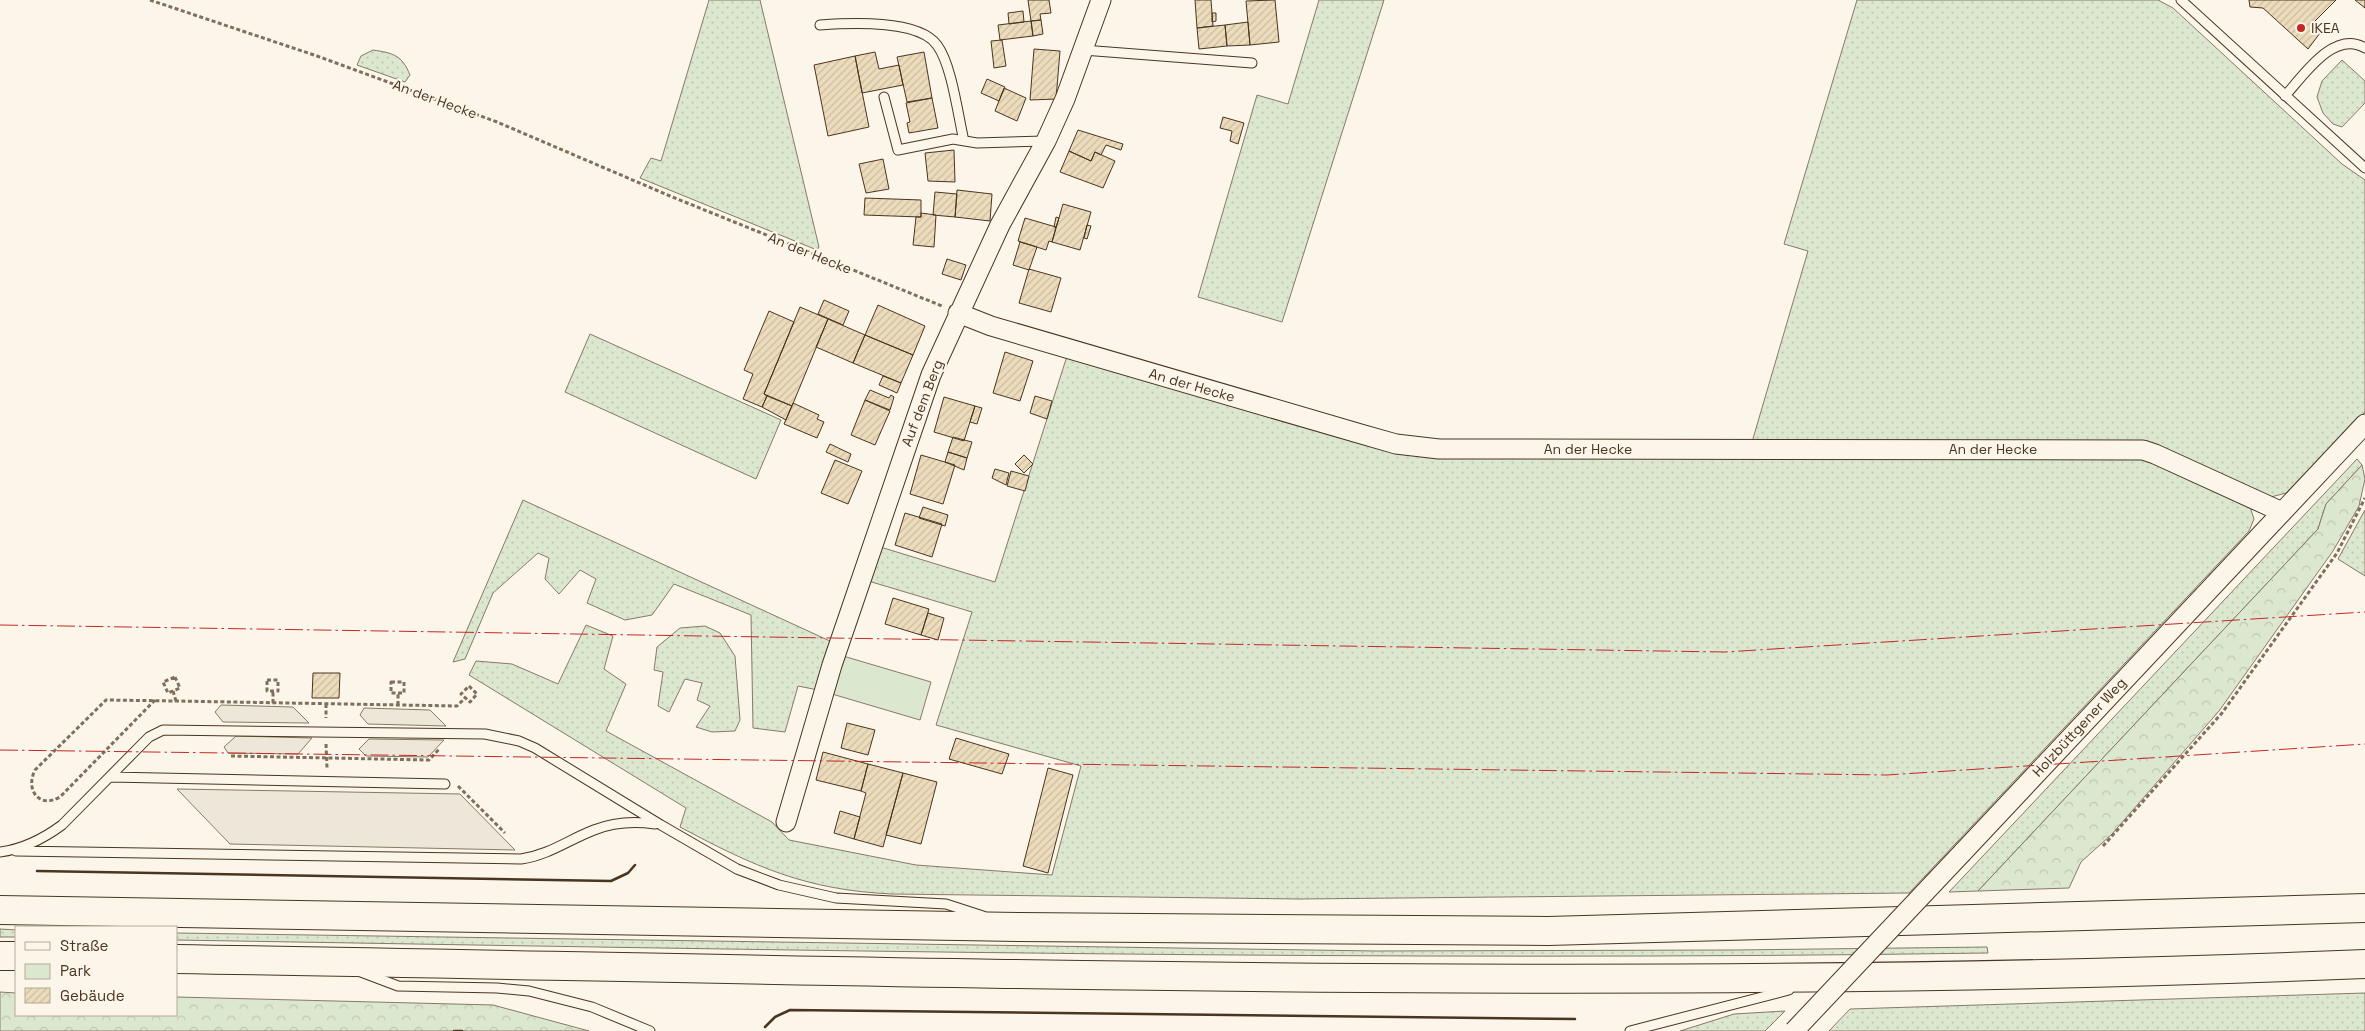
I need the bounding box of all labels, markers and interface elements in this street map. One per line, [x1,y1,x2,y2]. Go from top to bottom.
place label: IKEA [2311,19,2340,37]
marker: IKEA [2295,22,2307,34]
street label: An der Hecke [390,75,480,123]
street label: An der Hecke [766,228,854,278]
street label: Auf dem Berg [897,357,947,449]
street label: An der Hecke [1147,364,1237,406]
street label: An der Hecke [1544,440,1632,458]
street label: An der Hecke [1949,440,2037,458]
street label: Holzbüttgener Weg [2028,674,2130,780]
legend [15,926,178,1016]
text: Straße [60,936,109,955]
text: Park [60,961,91,980]
text: Gebäude [60,986,125,1005]

